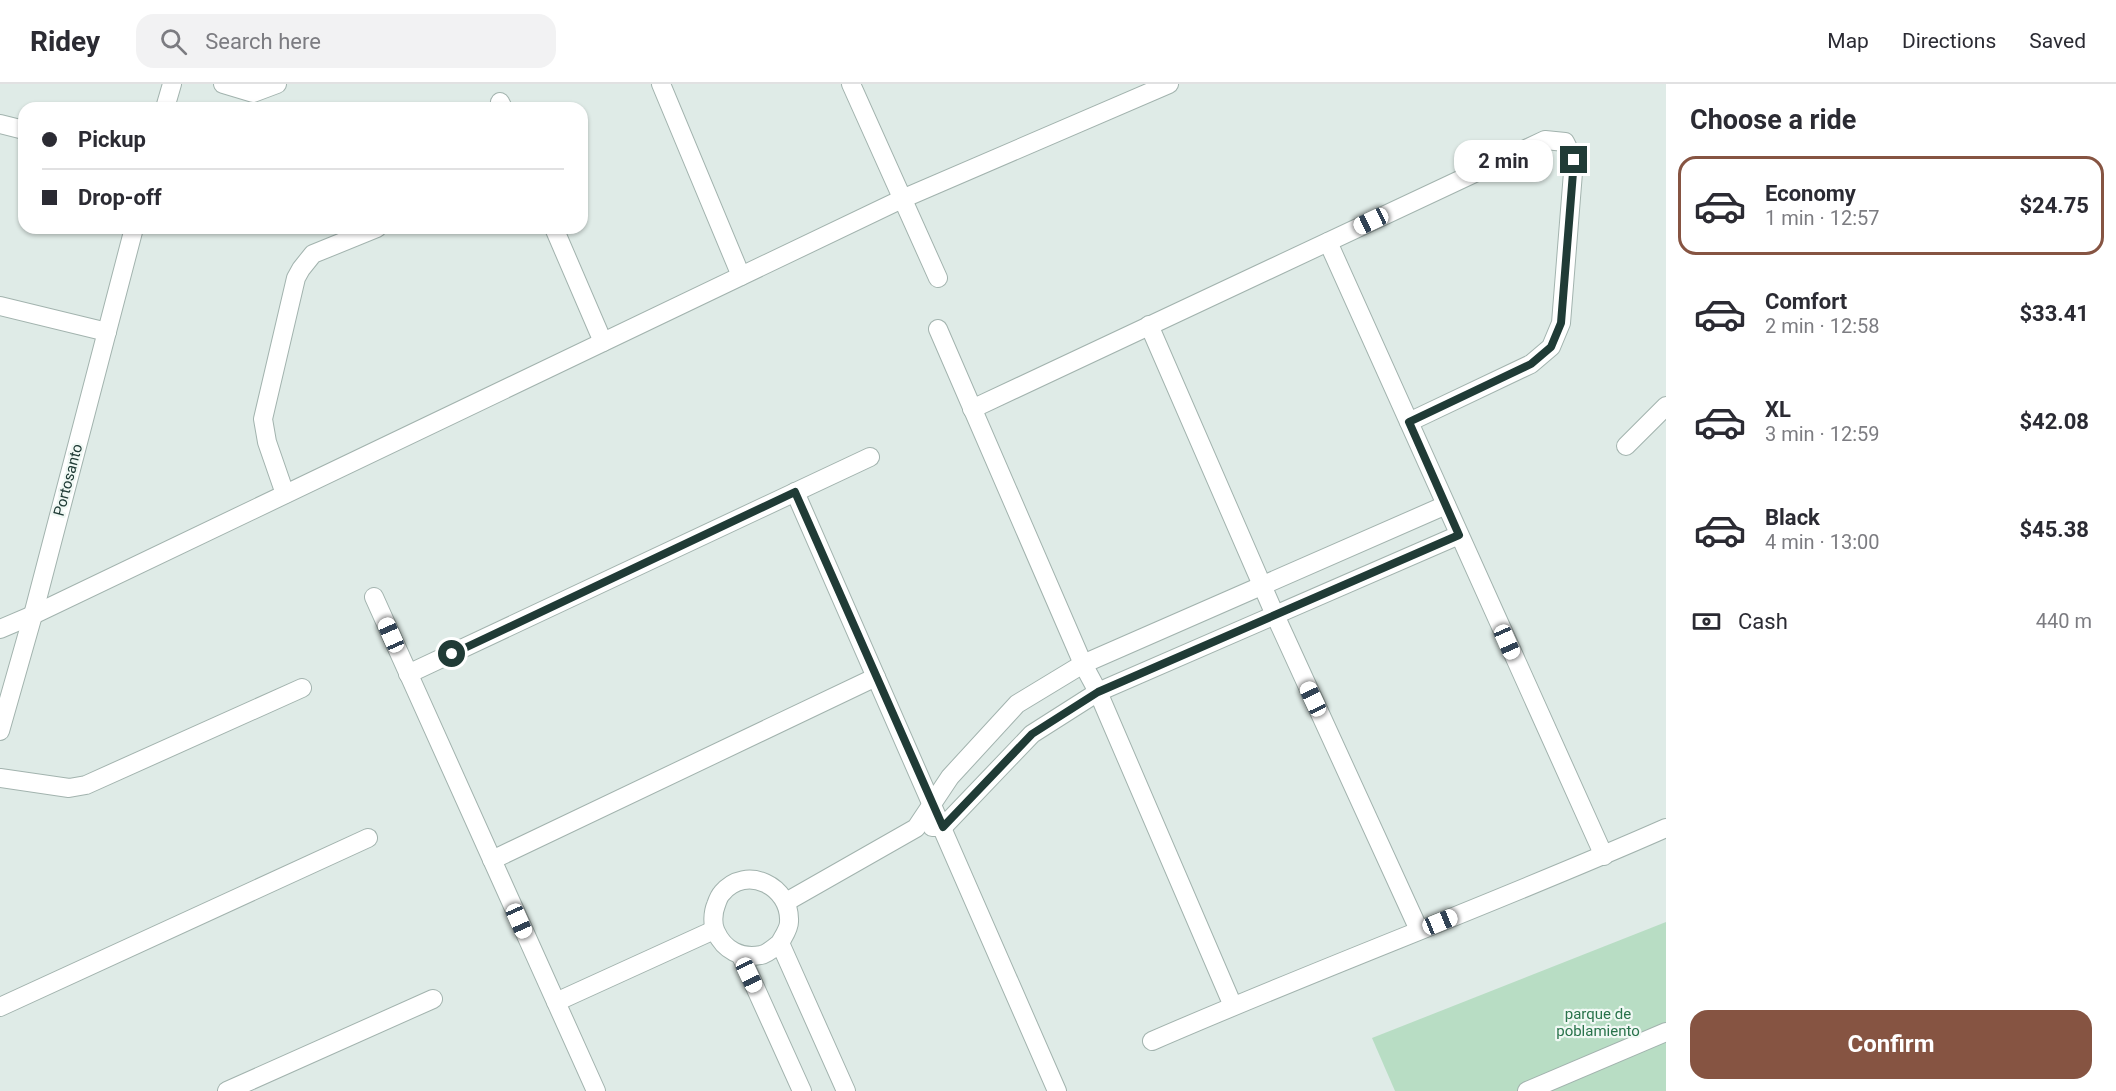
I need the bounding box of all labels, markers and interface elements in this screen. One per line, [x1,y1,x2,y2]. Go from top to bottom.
search box [136,14,556,68]
text: Ridey [30,25,100,58]
icon: search [157,25,190,58]
text: Search here [205,29,321,54]
text: Map [1827,29,1869,53]
text: Directions [1902,29,1996,53]
text: Saved [2029,29,2086,53]
text: Choose a ride [1690,104,1856,136]
text: Pickup [78,127,146,152]
callout: 2 min [1454,139,1553,181]
route end [1560,146,1587,173]
text: 2 min [1478,149,1529,173]
icon: car [1693,179,1747,233]
text: Economy [1765,181,1856,206]
text: Drop-off [78,185,162,210]
text: $24.75 [2020,193,2089,218]
car [1351,205,1391,237]
text: 1 min · 12:57 [1765,206,1880,230]
icon: car [1693,287,1747,341]
text: Comfort [1765,289,1847,314]
text: $33.41 [2020,301,2089,326]
text: 2 min · 12:58 [1765,314,1880,338]
icon: car [1693,395,1747,449]
text: XL [1765,397,1791,422]
text: $42.08 [2020,409,2089,434]
text: 3 min · 12:59 [1765,422,1880,446]
street label: Portosanto [50,442,86,518]
icon: car [1693,503,1747,557]
text: Black [1765,505,1820,530]
text: $45.38 [2020,517,2089,542]
text: 4 min · 13:00 [1765,530,1880,554]
icon: cash [1690,605,1723,638]
text: Cash [1738,609,1788,634]
text: 440 m [2036,609,2092,633]
car [375,615,407,655]
car [1491,622,1523,662]
route start [438,640,465,667]
car [1297,679,1329,719]
car [503,901,535,941]
car [1420,907,1460,937]
car [733,955,765,995]
park label: parque de poblamiento [1556,1005,1640,1040]
button: Confirm [1690,1010,2092,1079]

